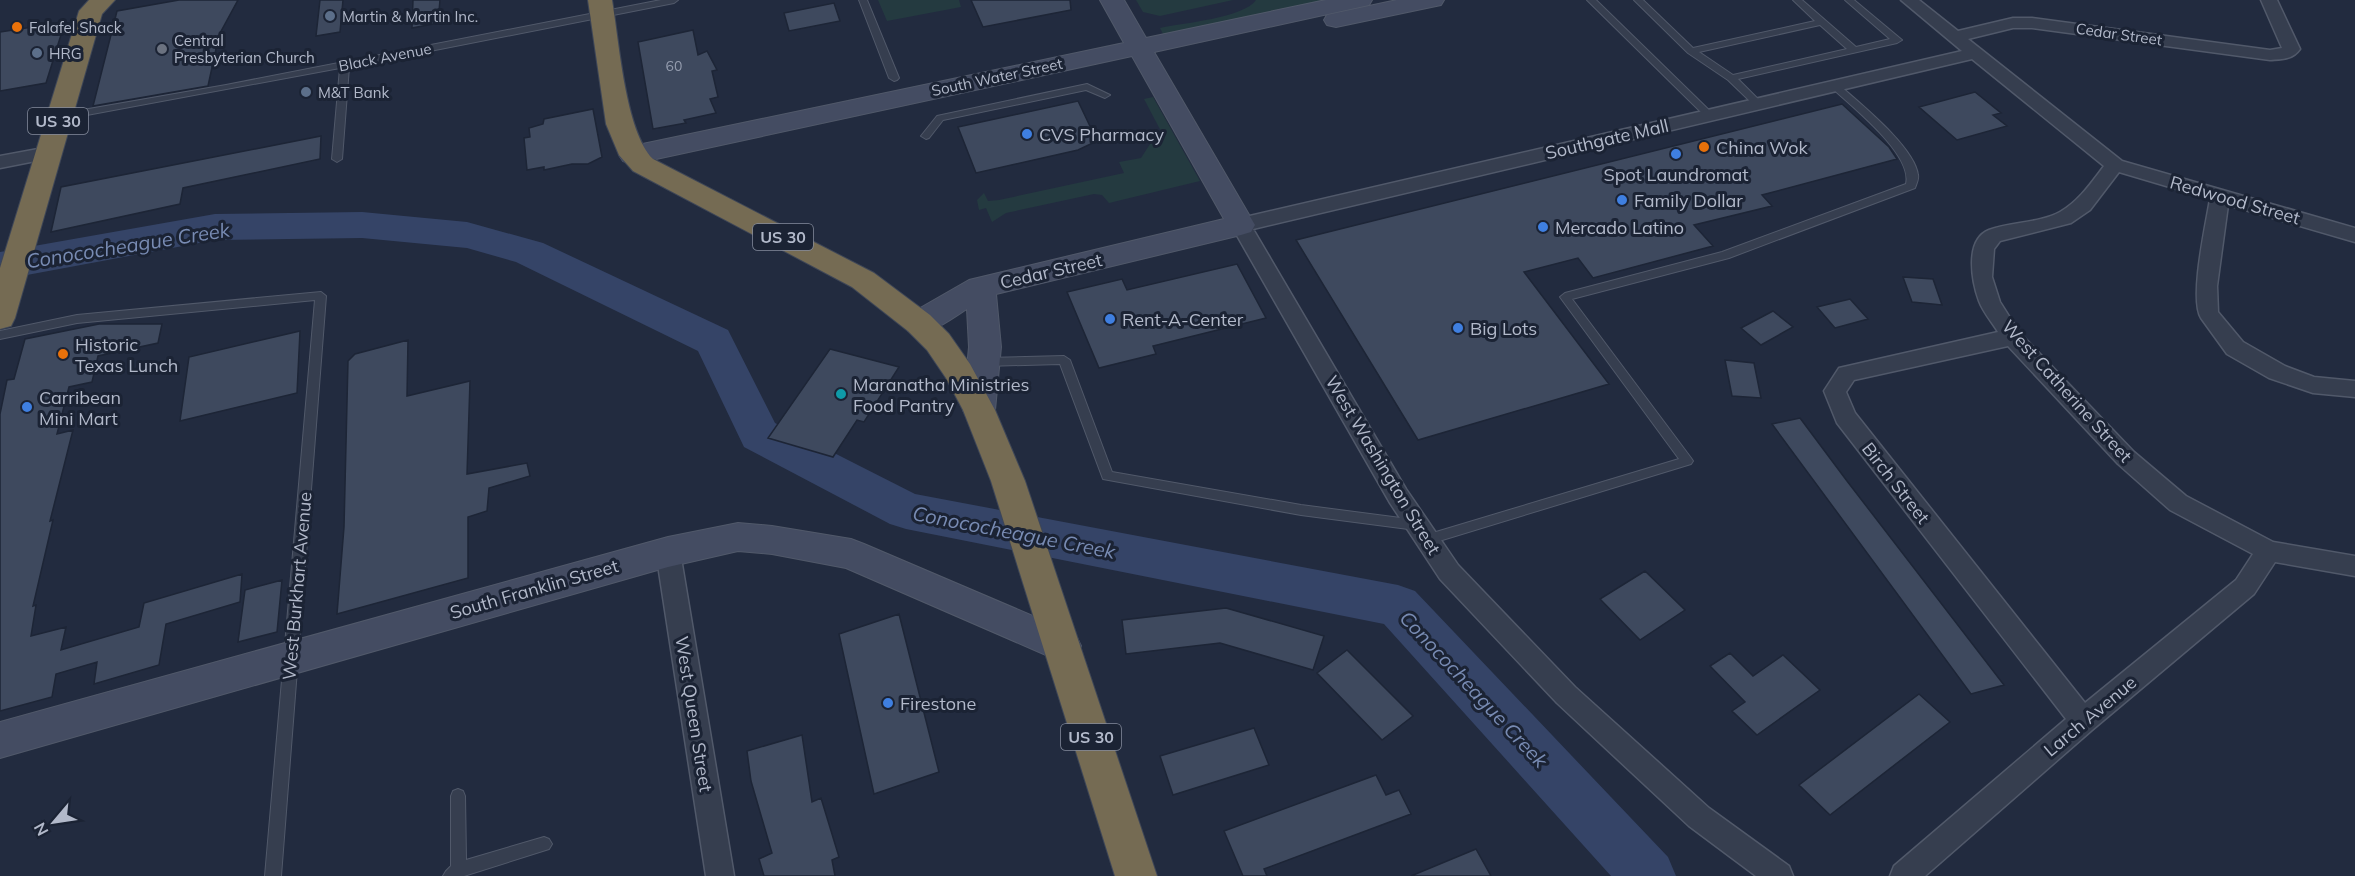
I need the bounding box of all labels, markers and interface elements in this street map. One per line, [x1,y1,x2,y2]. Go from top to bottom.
place label: Martin & Martin Inc. [342,7,478,26]
marker: Martin & Martin Inc. [323,9,337,23]
place label: Falafel Shack [29,18,122,37]
street label: Cedar Street [2075,19,2163,49]
marker: Falafel Shack [10,20,24,34]
place label: Central Presbyterian Church [174,31,315,67]
street label: Black Avenue [337,39,433,75]
marker: Central Presbyterian Church [155,42,169,56]
place label: HRG [49,44,82,63]
marker: HRG [30,46,44,60]
street label: South Water Street [930,54,1064,100]
house number: 60 [666,57,682,75]
place label: M&T Bank [318,83,389,102]
marker: M&T Bank [299,85,313,99]
road number: US 30 [28,108,88,134]
street label: Southgate Mall [1543,114,1671,164]
place label: CVS Pharmacy [1039,123,1164,146]
marker: CVS Pharmacy [1020,127,1034,141]
place label: China Wok [1716,136,1808,159]
marker: China Wok [1697,140,1711,154]
marker: Spot Laundromat [1669,147,1683,161]
place label: Spot Laundromat [1603,163,1749,186]
street label: Redwood Street [2167,170,2303,230]
place label: Family Dollar [1634,189,1743,212]
marker: Family Dollar [1615,193,1629,207]
water label: Conococheague Creek [24,216,232,273]
place label: Mercado Latino [1555,216,1684,239]
marker: Mercado Latino [1536,220,1550,234]
road number: US 30 [753,224,813,250]
street label: Cedar Street [998,248,1104,294]
place label: Rent-A-Center [1122,308,1244,331]
marker: Rent-A-Center [1103,312,1117,326]
street label: West Catherine Street [1997,315,2137,467]
place label: Big Lots [1470,317,1537,340]
marker: Big Lots [1451,321,1465,335]
place label: Historic Texas Lunch [75,333,178,377]
marker: Historic Texas Lunch [56,347,70,361]
street label: West Washington Street [1320,371,1446,559]
place label: Maranatha Ministries Food Pantry [853,373,1029,417]
place label: Carribean Mini Mart [39,386,121,430]
marker: Maranatha Ministries Food Pantry [834,387,848,401]
marker: Carribean Mini Mart [20,400,34,414]
street label: Birch Street [1857,438,1935,528]
street label: West Burkhart Avenue [277,491,317,681]
water label: Conococheague Creek [911,500,1118,564]
street label: South Franklin Street [447,554,621,624]
water label: Conococheague Creek [1395,605,1554,773]
street label: West Queen Street [670,634,718,794]
street label: Larch Avenue [2039,671,2141,761]
place label: Firestone [900,692,976,715]
marker: Firestone [881,696,895,710]
road number: US 30 [1061,724,1121,750]
north arrow [24,792,84,852]
text: N [29,819,53,839]

